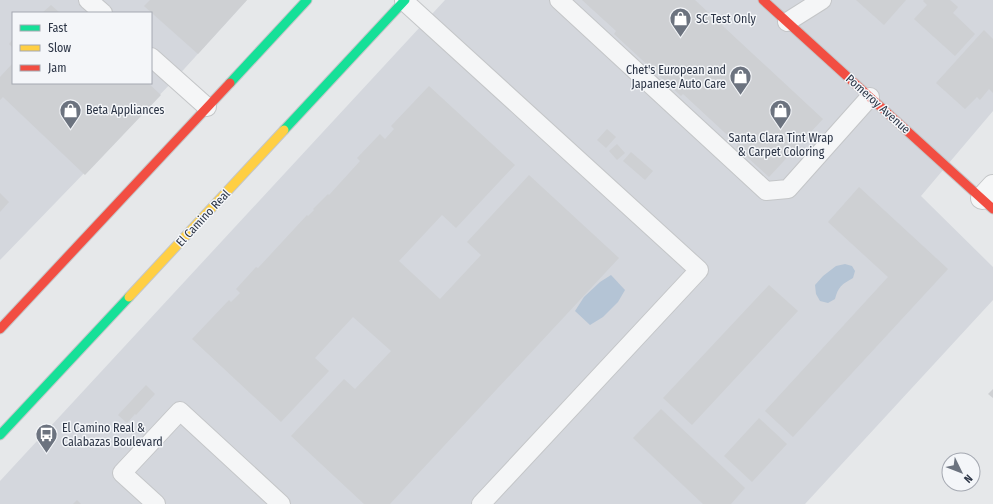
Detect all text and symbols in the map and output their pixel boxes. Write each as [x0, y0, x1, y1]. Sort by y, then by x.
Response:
shop icon: SC Test Only [667, 6, 693, 39]
legend [12, 12, 152, 84]
place label: SC Test Only [696, 12, 756, 26]
text: Fast [48, 21, 67, 35]
text: Slow [48, 41, 71, 55]
text: Jam [48, 61, 66, 75]
place label: Chet's European and Japanese Auto Care [626, 63, 726, 91]
shop icon: Chet's European and Japanese Auto Care [728, 64, 754, 97]
street label: Pomeroy Avenue [843, 71, 913, 137]
shop icon: Beta Appliances [58, 97, 84, 130]
shop icon: Santa Clara Tint Wrap & Carpet Coloring [768, 98, 794, 131]
place label: Beta Appliances [86, 103, 164, 117]
place label: Santa Clara Tint Wrap & Carpet Coloring [729, 131, 833, 159]
street label: El Camino Real [173, 187, 233, 249]
place label: El Camino Real & Calabazas Boulevard [62, 421, 163, 449]
bus stop icon: El Camino Real & Calabazas Boulevard [34, 422, 60, 455]
north arrow [941, 452, 981, 492]
text: N [961, 472, 975, 485]

